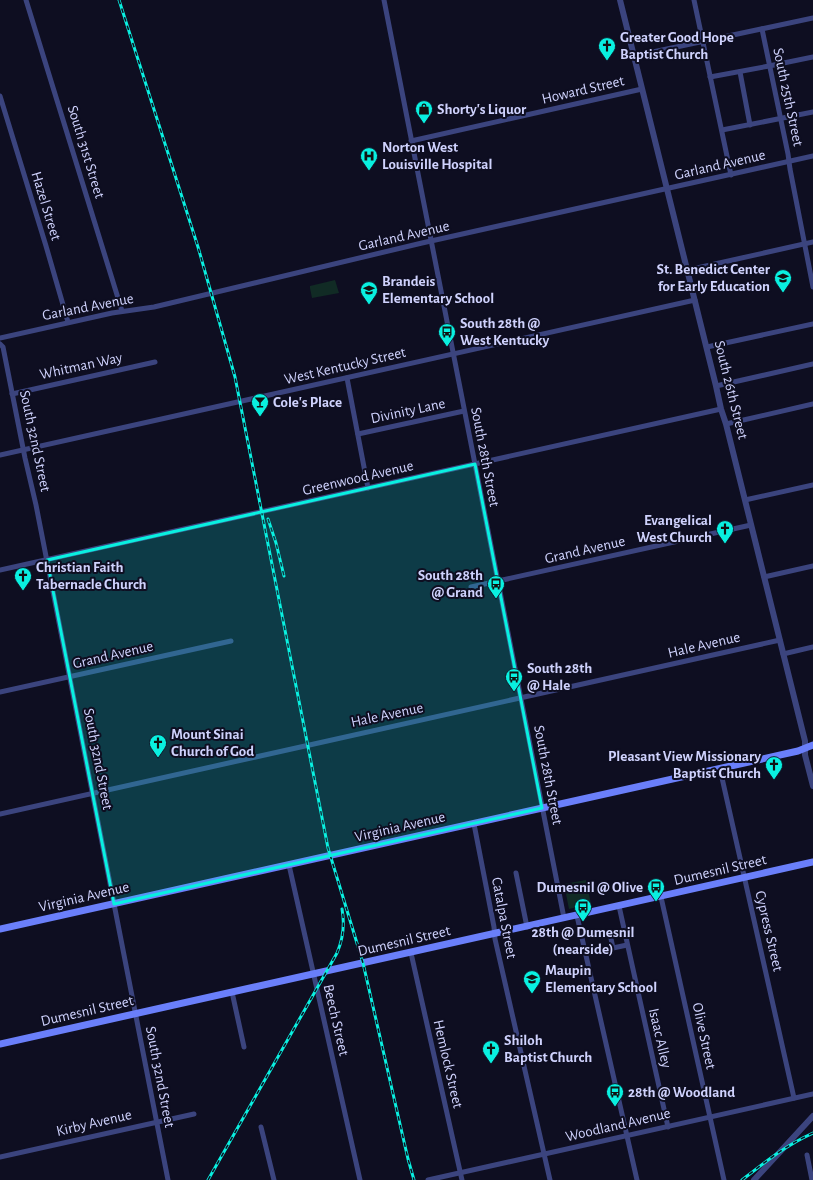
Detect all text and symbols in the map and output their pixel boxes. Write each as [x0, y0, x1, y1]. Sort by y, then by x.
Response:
place label: Greater Good Hope Baptist Church [620, 30, 734, 62]
church icon: Greater Good Hope Baptist Church [597, 36, 617, 61]
street label: South 25th Street [770, 46, 806, 148]
street label: Howard Street [540, 73, 626, 107]
shop icon: Shorty's Liquor [414, 99, 434, 124]
place label: Shorty's Liquor [437, 102, 527, 117]
street label: South 31st Street [65, 104, 107, 200]
place label: Norton West Louisville Hospital [382, 140, 492, 172]
hospital icon: Norton West Louisville Hospital [359, 146, 379, 171]
street label: Garland Avenue [673, 147, 767, 183]
street label: Hazel Street [28, 170, 64, 242]
street label: Garland Avenue [357, 218, 451, 254]
place label: St. Benedict Center for Early Education [657, 262, 771, 294]
school or university icon: St. Benedict Center for Early Education [773, 268, 793, 293]
place label: Brandeis Elementary School [382, 274, 494, 306]
school or university icon: Brandeis Elementary School [359, 280, 379, 305]
street label: Garland Avenue [41, 291, 135, 323]
place label: South 28th @ West Kentucky [460, 316, 550, 348]
bus stop icon: South 28th @ West Kentucky [437, 322, 457, 347]
street label: South 26th Street [711, 339, 751, 441]
street label: West Kentucky Street [283, 345, 407, 387]
street label: Whitman Way [38, 350, 124, 382]
street label: South 32nd Street [17, 389, 53, 493]
bar icon: Cole's Place [250, 392, 270, 417]
place label: Cole's Place [273, 395, 342, 410]
street label: Divinity Lane [369, 396, 447, 426]
street label: South 28th Street [468, 406, 502, 508]
street label: Greenwood Avenue [301, 458, 415, 498]
place label: Evangelical West Church [637, 513, 712, 545]
church icon: Evangelical West Church [715, 519, 735, 544]
street label: Grand Avenue [543, 533, 627, 567]
place label: Christian Faith Tabernacle Church [36, 560, 147, 592]
church icon: Christian Faith Tabernacle Church [13, 566, 33, 591]
place label: South 28th @ Grand [418, 568, 483, 600]
bus stop icon: South 28th @ Grand [486, 574, 506, 599]
street label: Hale Avenue [666, 629, 742, 661]
street label: Grand Avenue [71, 638, 155, 672]
place label: South 28th @ Hale [527, 661, 592, 693]
bus stop icon: South 28th @ Hale [504, 667, 524, 692]
street label: Hale Avenue [349, 700, 425, 730]
street label: South 32nd Street [81, 707, 115, 811]
street label: South 28th Street [531, 724, 565, 826]
place label: Mount Sinai Church of God [171, 727, 254, 759]
church icon: Mount Sinai Church of God [148, 733, 168, 758]
place label: Pleasant View Missionary Baptist Church [608, 749, 761, 781]
church icon: Pleasant View Missionary Baptist Church [764, 755, 784, 780]
street label: Virginia Avenue [353, 809, 447, 845]
street label: Dumesnil Street [672, 852, 768, 888]
street label: Catalpa Street [489, 876, 519, 960]
bus stop icon: Dumesnil @ Olive [646, 877, 666, 902]
street label: Virginia Avenue [37, 879, 131, 915]
place label: Dumesnil @ Olive [536, 880, 643, 895]
street label: Cypress Street [752, 889, 786, 973]
bus stop icon: 28th @ Dumesnil (nearside) [573, 897, 593, 922]
street label: Dumesnil Street [356, 923, 452, 959]
place label: 28th @ Dumesnil (nearside) [531, 925, 635, 957]
place label: Maupin Elementary School [545, 963, 657, 995]
school or university icon: Maupin Elementary School [522, 969, 542, 994]
street label: Beech Street [320, 983, 352, 1058]
street label: Dumesnil Street [39, 993, 135, 1029]
street label: Olive Street [690, 1001, 718, 1071]
street label: Isaac Alley [646, 1007, 674, 1070]
street label: Hemlock Street [431, 1018, 466, 1110]
street label: South 32nd Street [143, 1025, 177, 1129]
place label: Shiloh Baptist Church [504, 1033, 592, 1065]
church icon: Shiloh Baptist Church [481, 1039, 501, 1064]
bus stop icon: 28th @ Woodland [605, 1082, 625, 1107]
place label: 28th @ Woodland [628, 1085, 735, 1100]
street label: Woodland Avenue [564, 1106, 672, 1144]
street label: Kirby Avenue [55, 1107, 133, 1139]

